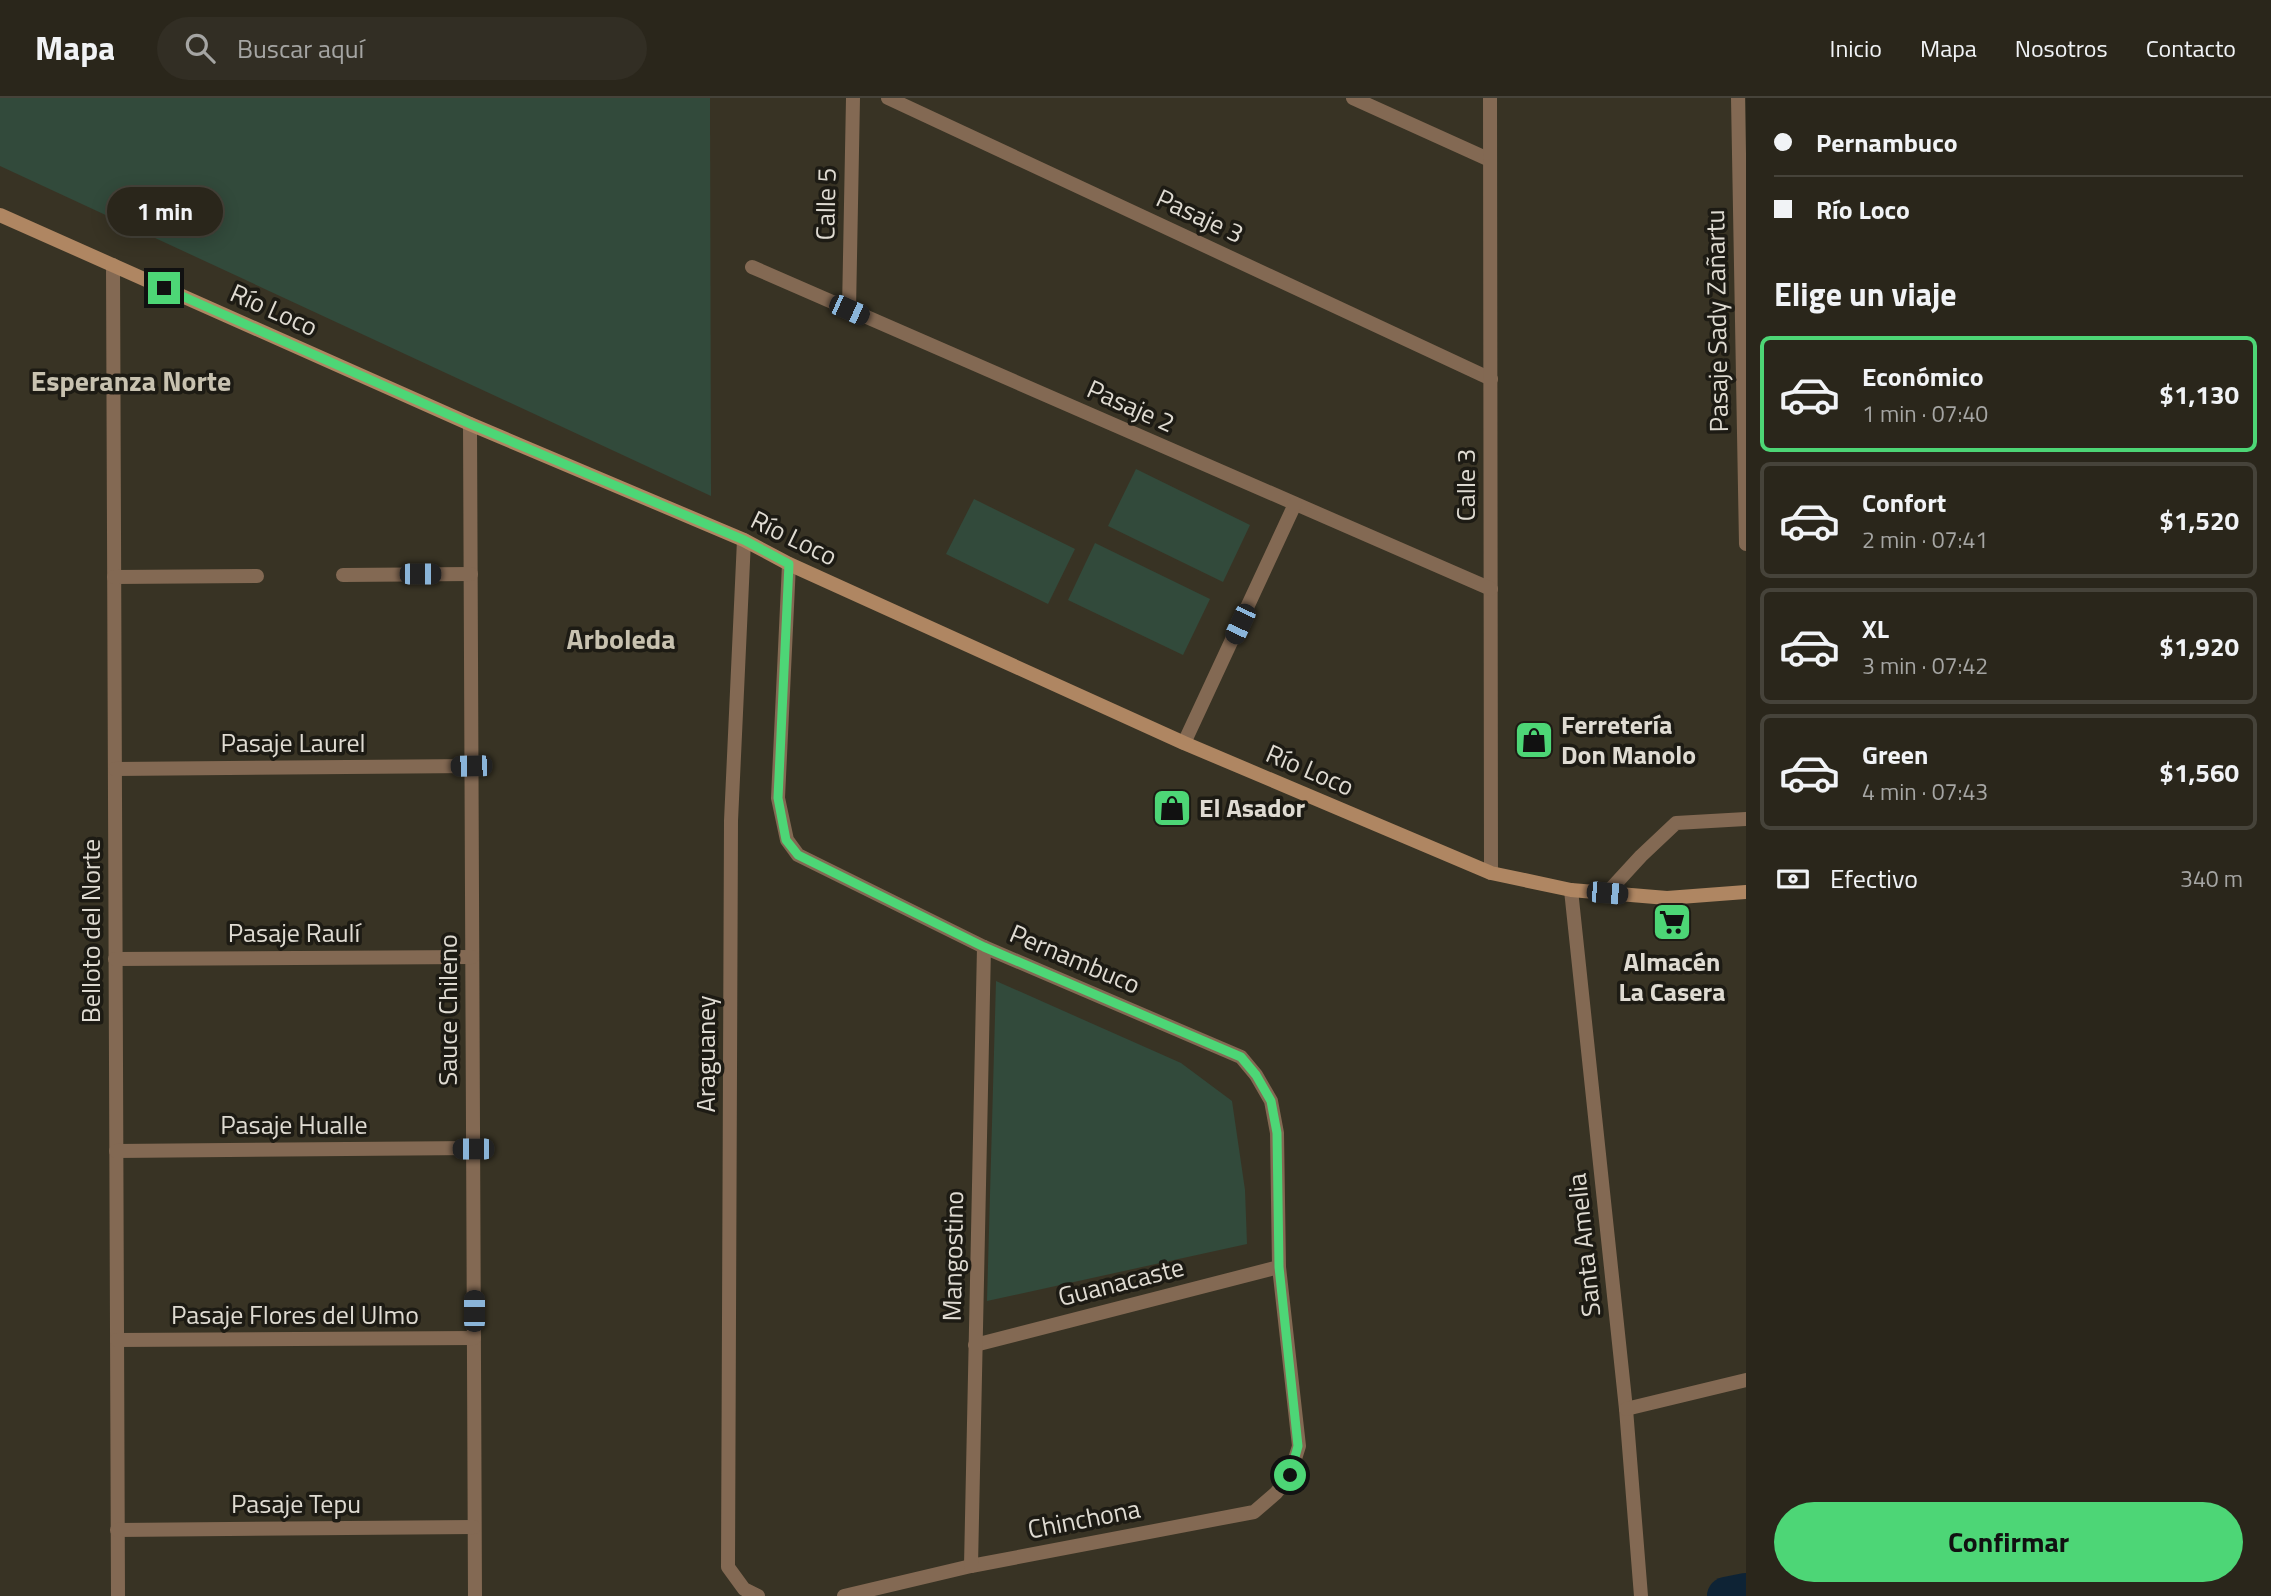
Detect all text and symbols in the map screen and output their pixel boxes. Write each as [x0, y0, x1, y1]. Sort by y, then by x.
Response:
search box [157, 17, 647, 80]
text: Mapa [35, 23, 115, 73]
icon: search [181, 29, 219, 67]
text: Buscar aquí [237, 29, 364, 68]
text: Inicio [1830, 30, 1882, 66]
text: Mapa [1920, 30, 1977, 66]
text: Nosotros [2015, 30, 2108, 66]
text: Contacto [2146, 30, 2236, 66]
text: Pernambuco [1816, 123, 1958, 162]
street label: Calle 5 [805, 167, 846, 241]
street label: Pasaje 3 [1150, 178, 1250, 253]
callout: 1 min [106, 186, 222, 236]
text: Río Loco [1816, 190, 1910, 229]
text: 1 min [137, 194, 193, 229]
street label: Pasaje Sady Zañartu [1695, 209, 1738, 433]
text: Elige un viaje [1774, 270, 1957, 318]
route end [148, 272, 180, 304]
street label: Río Loco [224, 273, 324, 346]
car [826, 292, 873, 328]
text: Económico [1862, 357, 1984, 396]
district label: Esperanza Norte [31, 359, 231, 402]
icon: car [1778, 363, 1841, 426]
street label: Pasaje 2 [1081, 369, 1181, 442]
text: $1,130 [2159, 375, 2239, 414]
text: 1 min · 07:40 [1862, 396, 1988, 431]
street label: Calle 3 [1446, 449, 1485, 521]
text: Confort [1862, 483, 1946, 522]
icon: car [1778, 489, 1841, 552]
street label: Río Loco [744, 500, 844, 575]
text: $1,520 [2159, 501, 2239, 540]
text: 2 min · 07:41 [1862, 522, 1988, 557]
car [400, 564, 442, 585]
car [1222, 601, 1259, 647]
text: XL [1862, 609, 1889, 648]
icon: car [1778, 615, 1841, 678]
district label: Arboleda [567, 617, 675, 660]
text: $1,920 [2159, 627, 2239, 666]
text: 3 min · 07:42 [1862, 648, 1988, 683]
place label: Ferretería Don Manolo [1561, 705, 1696, 774]
shop icon: Ferretería Don Manolo [1513, 719, 1555, 761]
street label: Pasaje Laurel [220, 723, 366, 762]
street label: Río Loco [1260, 734, 1360, 805]
text: Green [1862, 735, 1928, 774]
icon: car [1778, 741, 1841, 804]
text: $1,560 [2159, 753, 2239, 792]
car [450, 755, 493, 777]
text: 4 min · 07:43 [1862, 774, 1988, 809]
shop icon: El Asador [1151, 787, 1193, 829]
place label: El Asador [1199, 788, 1305, 827]
street label: Belloto del Norte [71, 839, 110, 1023]
text: Efectivo [1830, 859, 1918, 898]
icon: cash [1774, 860, 1812, 898]
text: 340 m [2180, 861, 2243, 896]
car [1586, 881, 1629, 905]
supermarket icon: Almacén La Casera [1651, 901, 1693, 943]
street label: Pasaje Raulí [228, 913, 363, 952]
street label: Pernambuco [1004, 914, 1147, 1004]
street label: Sauce Chileno [428, 934, 467, 1086]
place label: Almacén La Casera [1618, 942, 1726, 1011]
street label: Araguaney [686, 995, 725, 1113]
street label: Pasaje Hualle [220, 1105, 368, 1144]
car [453, 1139, 495, 1160]
street label: Santa Amelia [1557, 1171, 1610, 1319]
street label: Mangostino [932, 1190, 973, 1322]
street label: Guanacaste [1054, 1247, 1188, 1316]
car [464, 1290, 485, 1332]
street label: Pasaje Flores del Ulmo [171, 1295, 419, 1334]
route start [1274, 1459, 1306, 1491]
street label: Pasaje Tepu [231, 1484, 361, 1523]
street label: Chinchona [1024, 1489, 1143, 1549]
button: Confirmar [1774, 1502, 2243, 1582]

